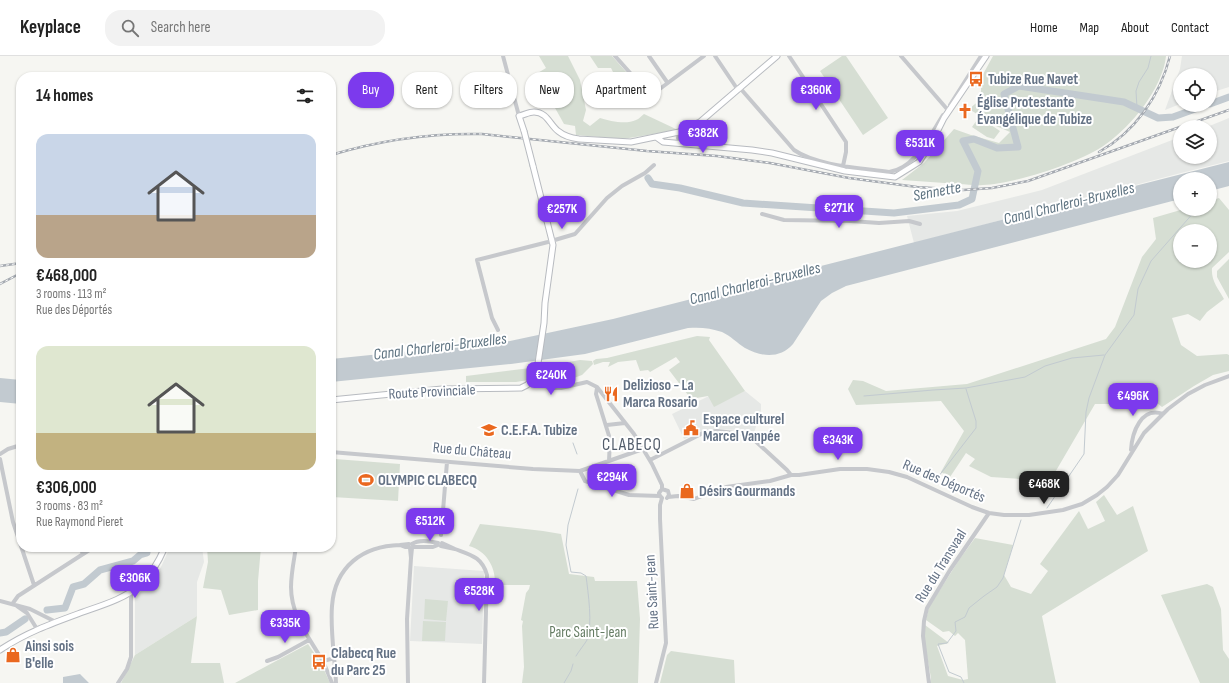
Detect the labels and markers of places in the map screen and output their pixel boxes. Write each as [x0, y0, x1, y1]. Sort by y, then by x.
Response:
bus stop icon: Tubize Rue Navet [967, 70, 985, 88]
place label: Tubize Rue Navet [988, 70, 1078, 89]
pin: €360K [788, 77, 844, 111]
place label: Église Protestante Évangélique de Tubize [977, 93, 1092, 129]
church icon: Église Protestante Évangélique de Tubize [956, 102, 974, 120]
pin: €382K [675, 120, 731, 154]
pin: €531K [892, 130, 948, 164]
pin: €271K [811, 195, 867, 229]
pin: €257K [534, 196, 590, 230]
pin: €240K [523, 362, 579, 396]
place label: Delizioso - La Marca Rosario [623, 376, 698, 412]
pin: €496K [1105, 383, 1161, 417]
restaurant icon: Delizioso - La Marca Rosario [602, 385, 620, 403]
place label: Espace culturel Marcel Vanpée [703, 410, 784, 446]
public building icon: Espace culturel Marcel Vanpée [682, 419, 700, 437]
school or university icon: C.E.F.A. Tubize [480, 421, 498, 439]
place label: C.E.F.A. Tubize [501, 421, 577, 440]
pin: €343K [810, 427, 866, 461]
pin: €294K [584, 464, 640, 498]
sports icon: OLYMPIC CLABECQ [357, 471, 375, 489]
place label: OLYMPIC CLABECQ [378, 471, 477, 490]
pin: €468K [1016, 471, 1072, 505]
shop icon: Désirs Gourmands [678, 482, 696, 500]
place label: Désirs Gourmands [699, 482, 795, 501]
pin: €512K [402, 508, 458, 542]
pin: €306K [107, 565, 163, 599]
pin: €528K [451, 578, 507, 612]
pin: €335K [257, 610, 313, 644]
place label: Ainsi sois B'elle [24, 637, 74, 673]
place label: Clabecq Rue du Parc 25 [331, 644, 396, 680]
shop icon: Ainsi sois B'elle [4, 646, 22, 664]
bus stop icon: Clabecq Rue du Parc 25 [310, 653, 328, 671]

